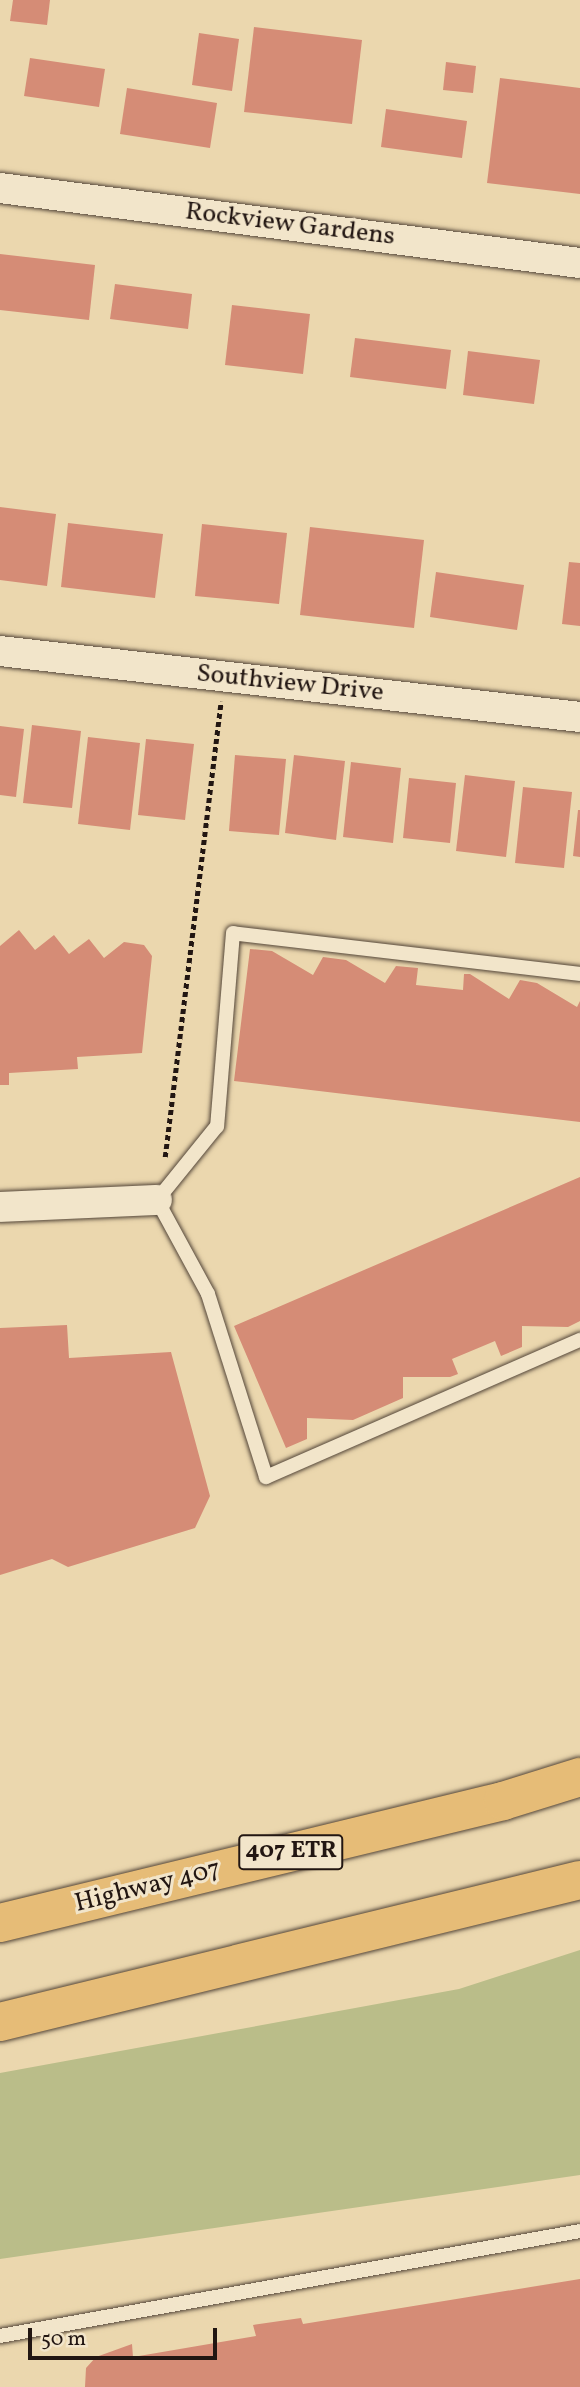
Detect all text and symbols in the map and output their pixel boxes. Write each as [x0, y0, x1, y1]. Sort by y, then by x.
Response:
street label: Rockview Gardens [183, 197, 397, 253]
street label: Southview Drive [194, 659, 386, 709]
road number: 407 ETR [237, 1831, 345, 1872]
street label: Highway 407 [71, 1854, 225, 1920]
scale bar [32, 2314, 220, 2358]
text: 50 m [41, 2325, 86, 2354]

